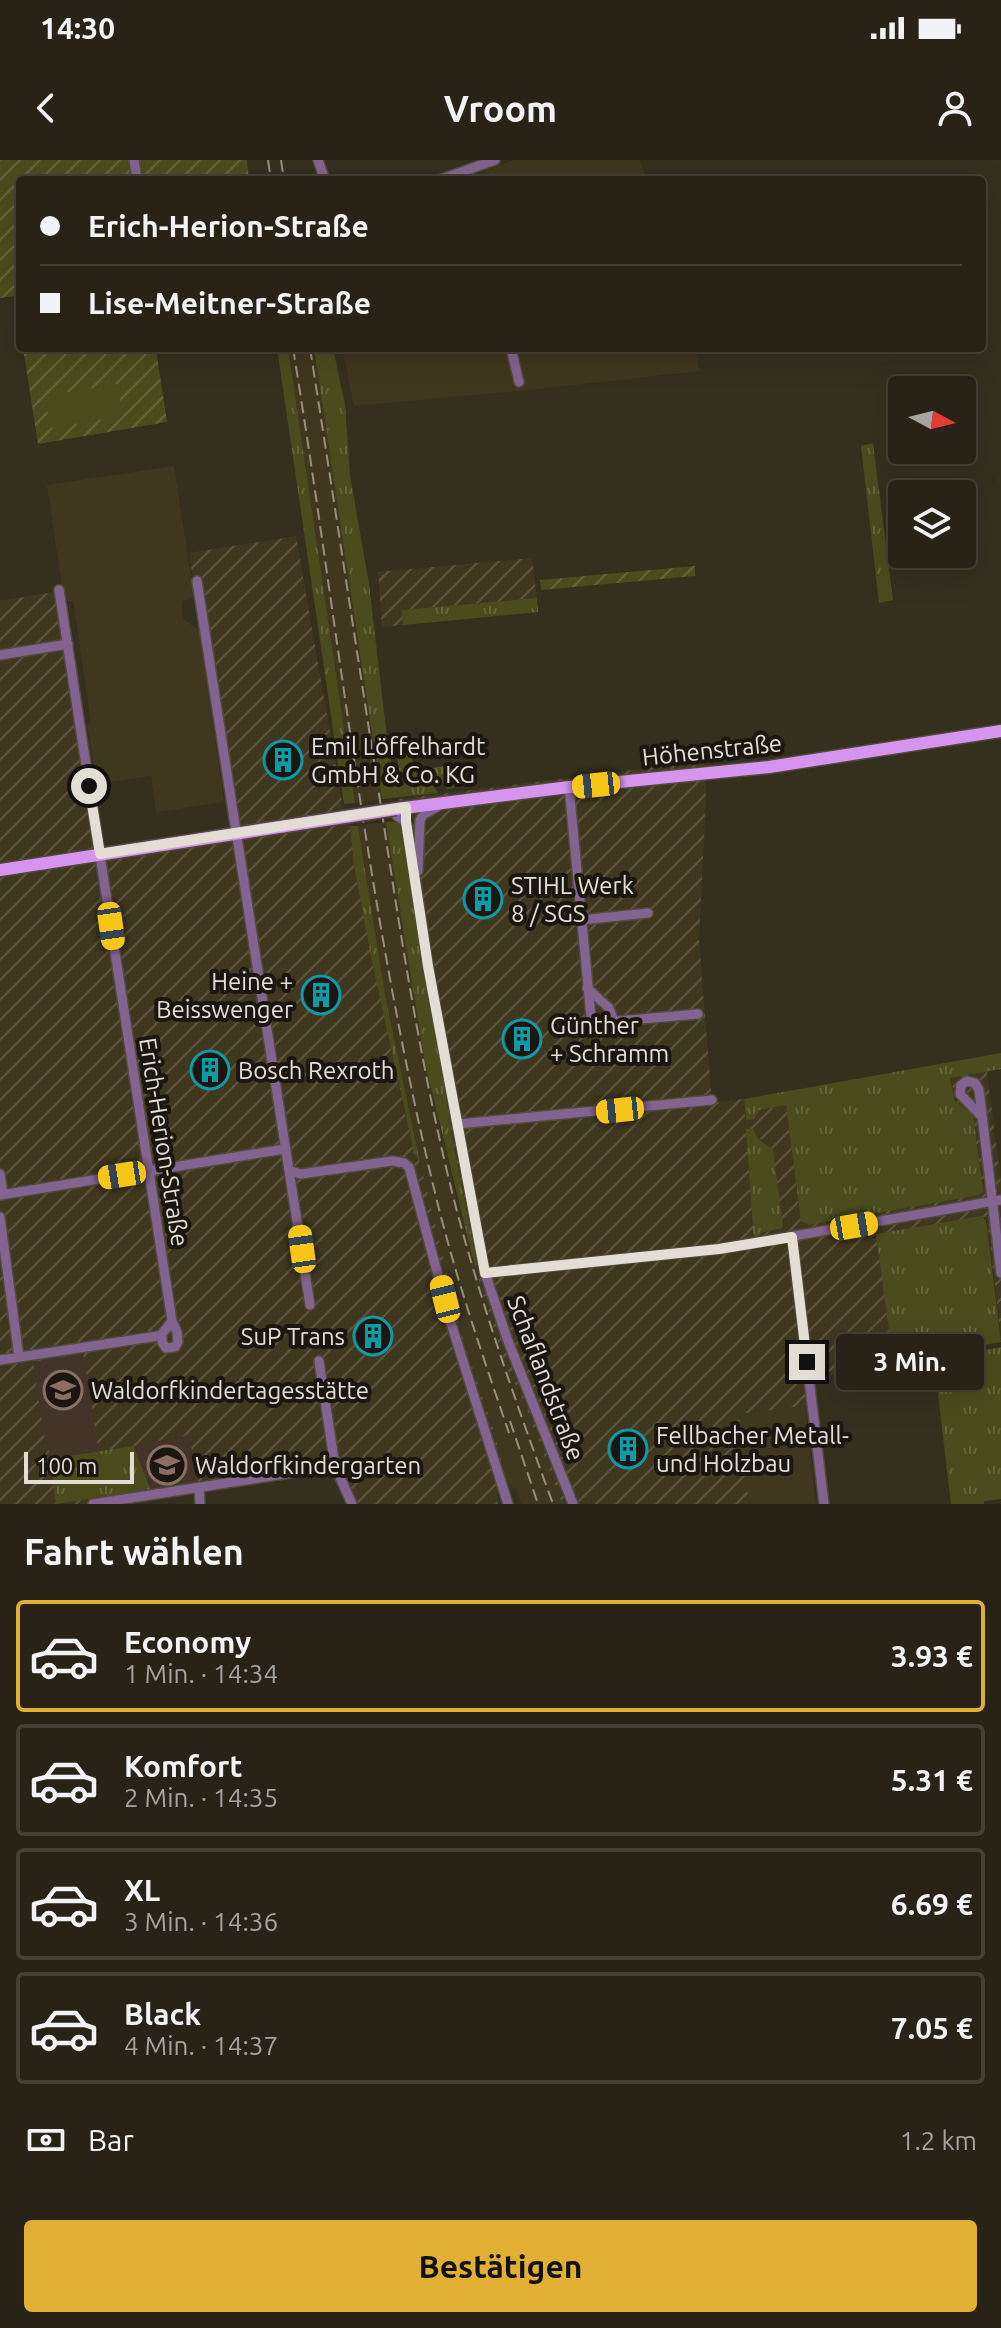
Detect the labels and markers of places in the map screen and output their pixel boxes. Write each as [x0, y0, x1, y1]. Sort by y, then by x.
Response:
place label: Emil Löffelhardt GmbH & Co. KG [311, 733, 486, 788]
building icon: Emil Löffelhardt GmbH & Co. KG [262, 739, 304, 781]
place label: STIHL Werk 8 / SGS [511, 872, 634, 927]
building icon: STIHL Werk 8 / SGS [462, 878, 504, 920]
place label: Heine + Beisswenger [156, 968, 293, 1023]
building icon: Heine + Beisswenger [300, 974, 342, 1016]
place label: Günther + Schramm [550, 1012, 669, 1067]
building icon: Günther + Schramm [501, 1018, 543, 1060]
building icon: Bosch Rexroth [189, 1049, 231, 1091]
place label: Bosch Rexroth [238, 1057, 395, 1084]
building icon: SuP Trans [352, 1315, 394, 1357]
place label: SuP Trans [241, 1323, 345, 1350]
school or university icon: Waldorfkindertagesstätte [42, 1369, 84, 1411]
place label: Waldorfkindertagesstätte [91, 1377, 369, 1404]
place label: Fellbacher Metall- und Holzbau [656, 1422, 849, 1477]
building icon: Fellbacher Metall- und Holzbau [607, 1428, 649, 1470]
school or university icon: Waldorfkindergarten [146, 1444, 188, 1486]
place label: Waldorfkindergarten [195, 1452, 421, 1479]

